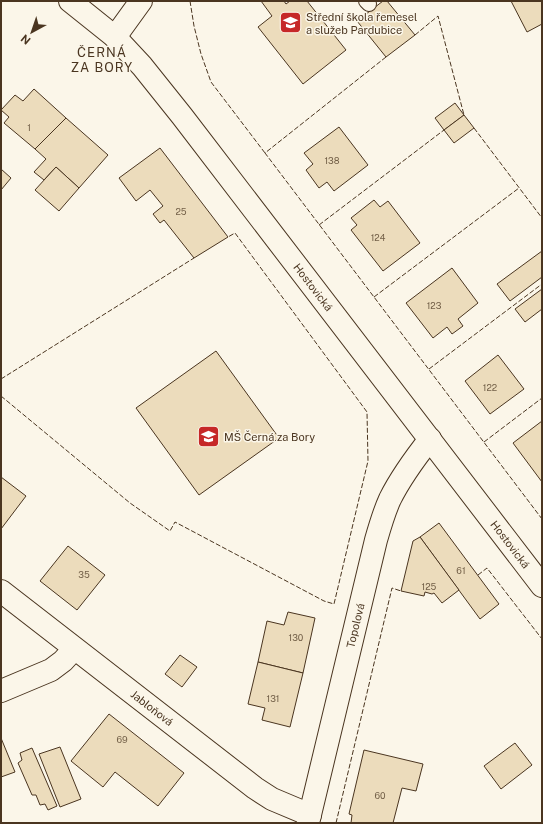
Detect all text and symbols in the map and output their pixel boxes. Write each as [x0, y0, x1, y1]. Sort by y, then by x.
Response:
school or university icon: Střední škola řemesel a služeb Pardubice [278, 10, 304, 36]
place label: Střední škola řemesel a služeb Pardubice [306, 11, 417, 36]
north arrow [12, 12, 52, 52]
text: N [18, 32, 33, 47]
district label: ČERNÁ ZA BORY [71, 44, 133, 75]
house number: 1 [27, 122, 31, 133]
house number: 138 [324, 155, 340, 166]
house number: 25 [175, 206, 187, 217]
house number: 124 [371, 232, 386, 243]
street label: Hostovická [291, 261, 335, 313]
house number: 123 [427, 300, 442, 311]
house number: 122 [483, 382, 497, 393]
school or university icon: MŠ Černá za Bory [196, 424, 222, 450]
place label: MŠ Černá za Bory [224, 430, 315, 443]
street label: Hostovická [488, 518, 532, 571]
house number: 61 [456, 565, 466, 576]
house number: 35 [78, 569, 90, 580]
house number: 125 [422, 581, 437, 592]
street label: Topolová [344, 602, 367, 649]
house number: 130 [289, 632, 304, 643]
street label: Jabloňová [128, 688, 175, 728]
house number: 131 [267, 693, 280, 704]
house number: 69 [116, 734, 128, 745]
house number: 60 [374, 790, 386, 801]

